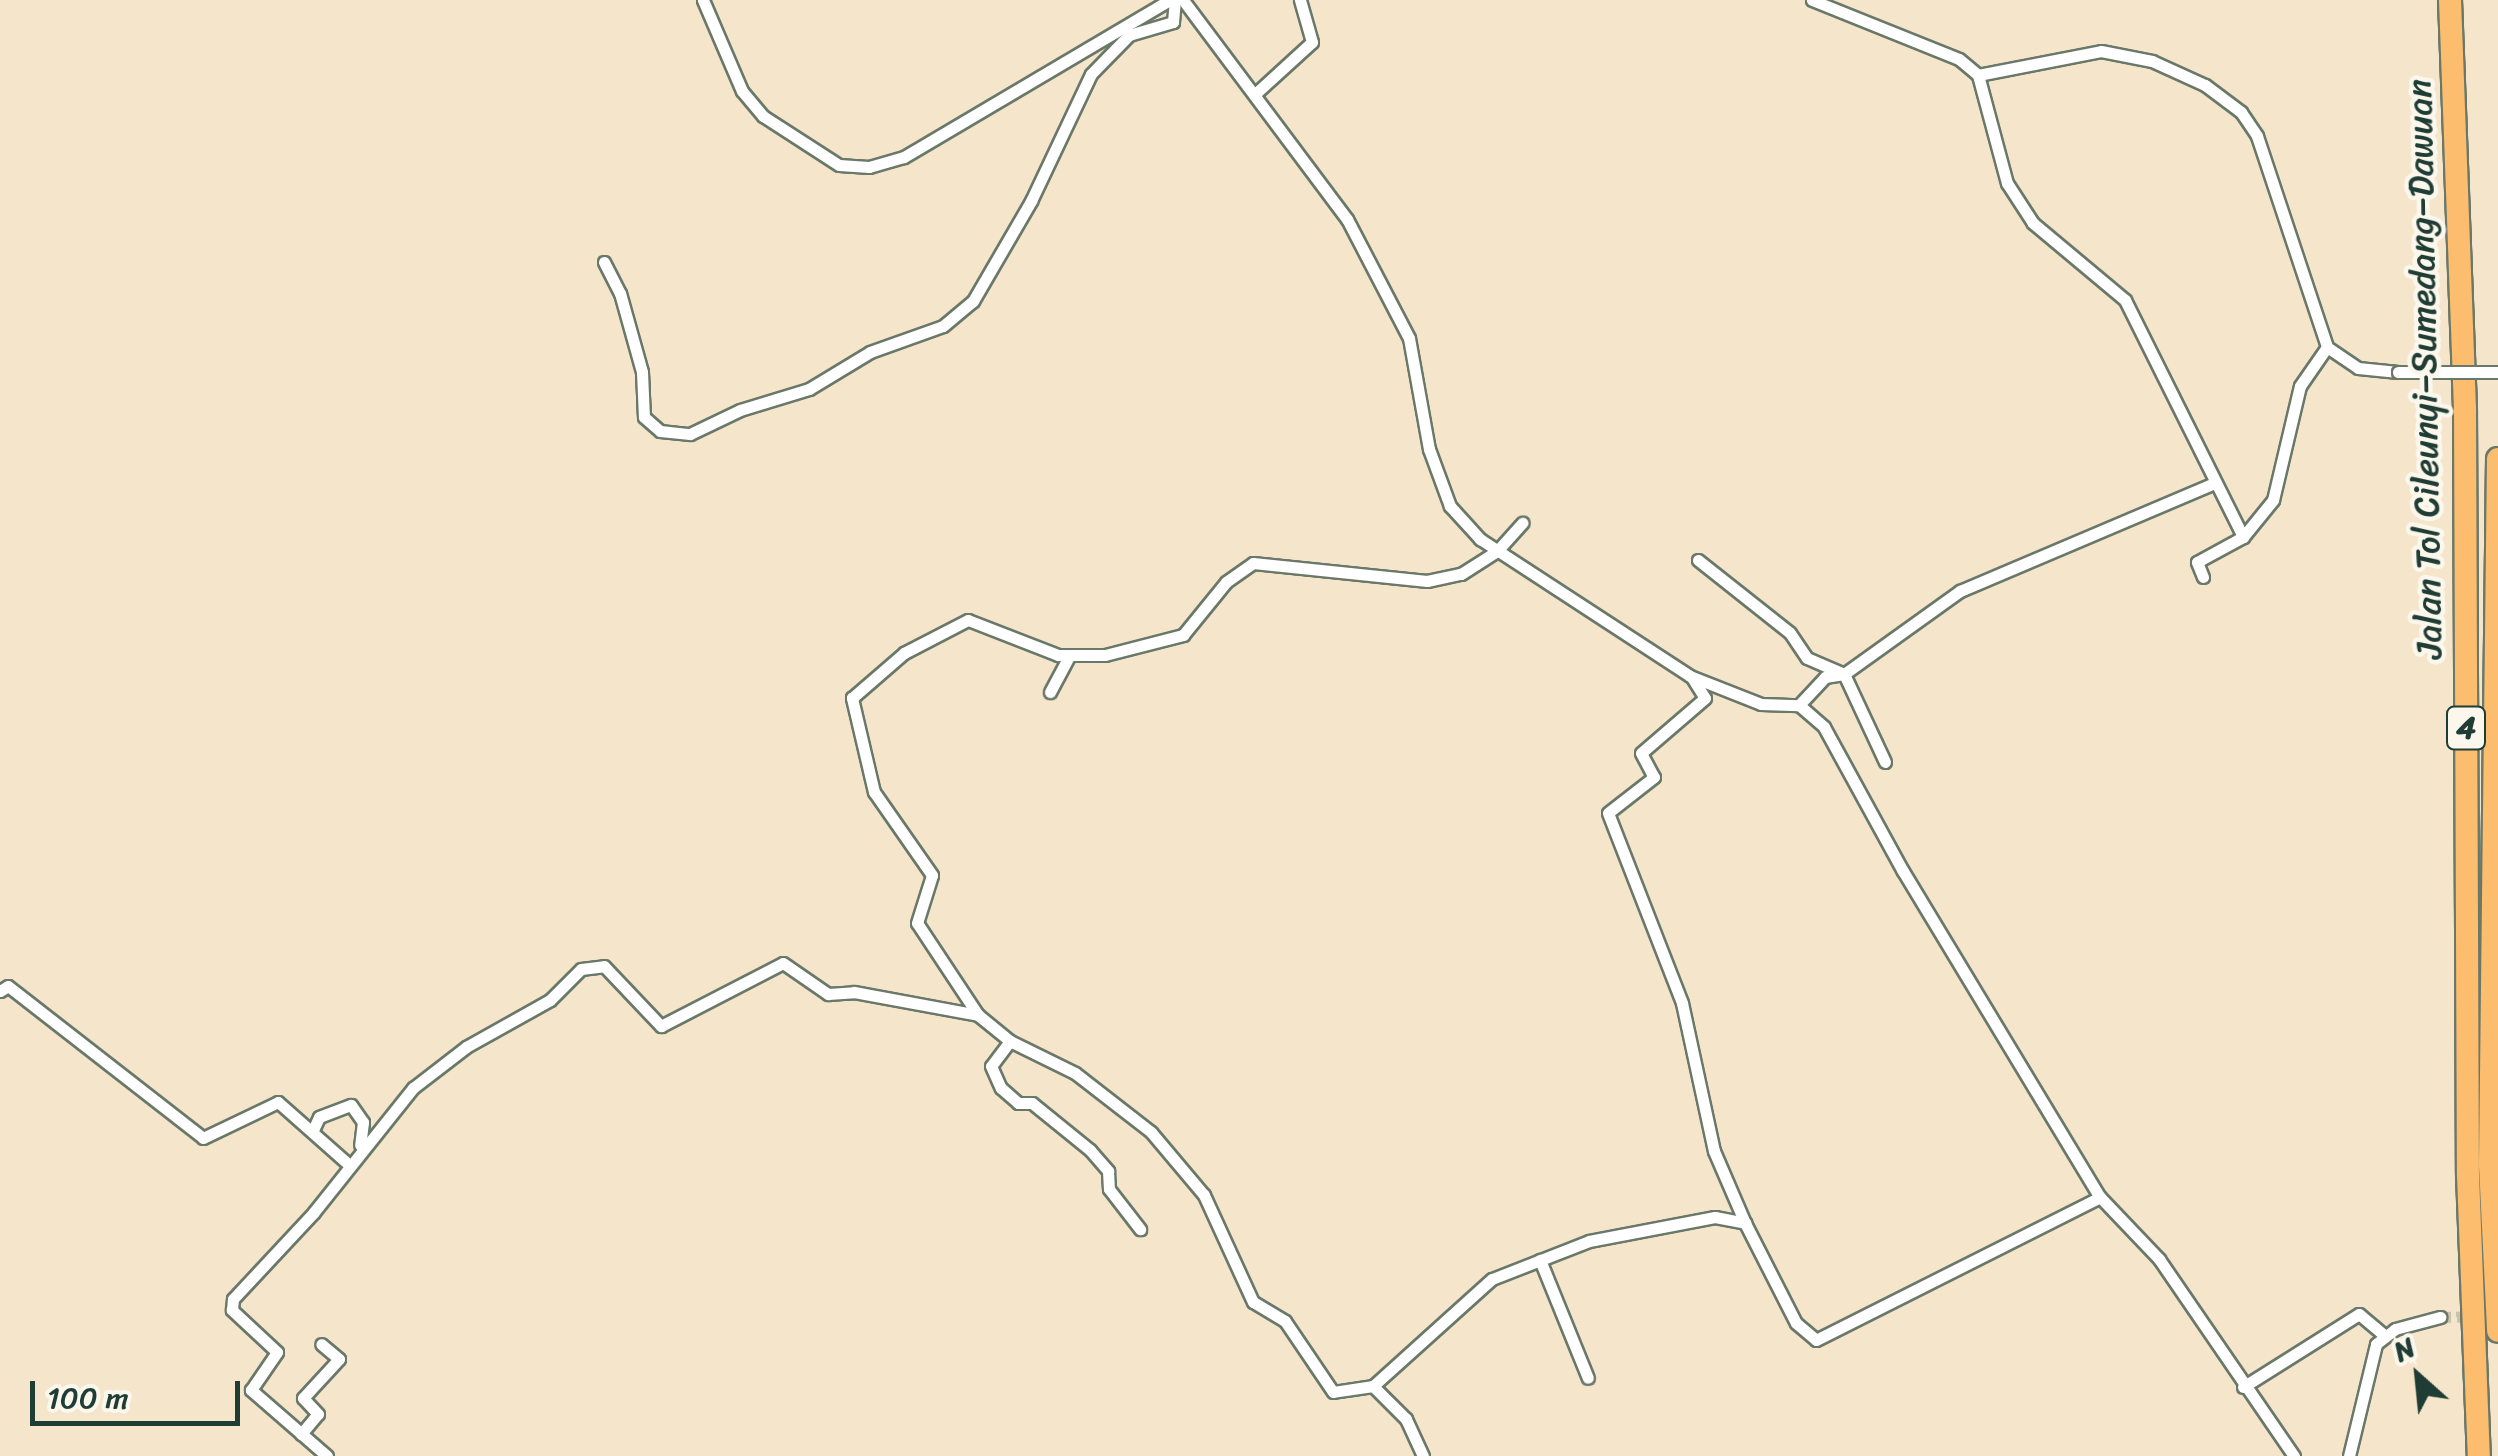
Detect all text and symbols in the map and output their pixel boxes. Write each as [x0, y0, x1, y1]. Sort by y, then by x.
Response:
street label: Jalan Tol Cileunyi–Sumedang–Dawuan [2398, 78, 2450, 660]
road number: 4 [2446, 701, 2486, 755]
text: N [2384, 1323, 2424, 1375]
north arrow [2368, 1326, 2468, 1426]
scale bar [35, 1361, 245, 1423]
text: 100 m [47, 1371, 129, 1425]

